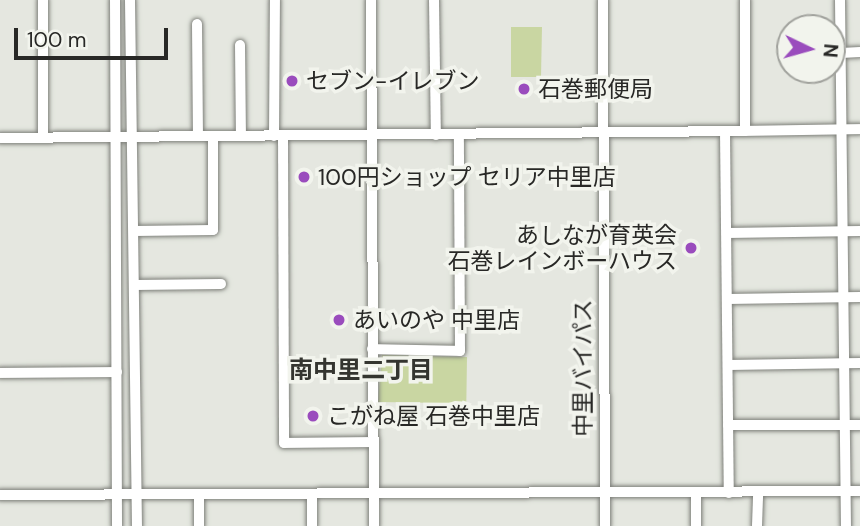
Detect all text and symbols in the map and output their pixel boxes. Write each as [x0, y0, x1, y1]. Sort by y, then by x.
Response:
scale bar [18, 14, 172, 58]
north arrow [776, 14, 846, 84]
text: 100 m [27, 26, 87, 54]
text: N [817, 43, 843, 59]
place label: セブン-イレブン [306, 67, 479, 95]
marker: セブン-イレブン [284, 73, 300, 89]
place label: 石巻郵便局 [538, 75, 653, 103]
marker: 石巻郵便局 [516, 81, 532, 97]
place label: 100円ショップ セリア中里店 [318, 163, 616, 191]
marker: 100円ショップ セリア中里店 [296, 169, 312, 185]
place label: あしなが育英会 石巻レインボーハウス [447, 221, 677, 275]
marker: あしなが育英会 石巻レインボーハウス [683, 240, 699, 256]
street label: 中里バイパス [569, 299, 597, 437]
place label: あいのや 中里店 [353, 306, 520, 334]
marker: あいのや 中里店 [331, 312, 347, 328]
district label: 南中里二丁目 [289, 356, 433, 384]
place label: こがね屋 石巻中里店 [327, 402, 540, 430]
marker: こがね屋 石巻中里店 [305, 408, 321, 424]

